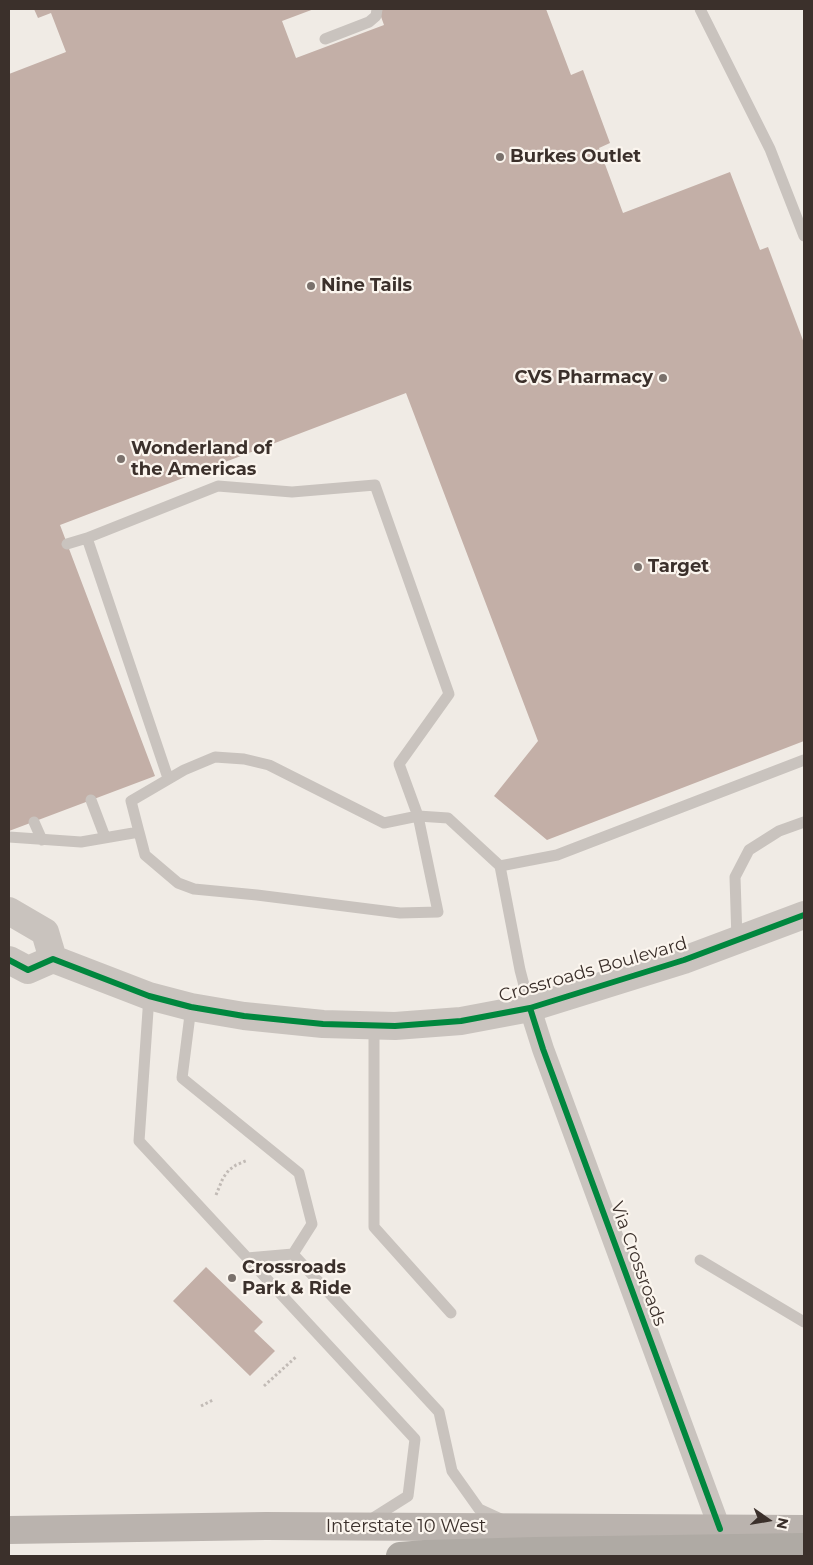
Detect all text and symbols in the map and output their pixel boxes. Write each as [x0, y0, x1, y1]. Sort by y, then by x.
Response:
place label: Burkes Outlet [510, 146, 641, 168]
marker: Burkes Outlet [494, 151, 506, 163]
place label: Nine Tails [321, 275, 412, 297]
marker: Nine Tails [305, 280, 317, 292]
place label: CVS Pharmacy [514, 367, 653, 389]
marker: CVS Pharmacy [657, 372, 669, 384]
place label: Wonderland of the Americas [131, 438, 272, 480]
marker: Wonderland of the Americas [115, 453, 127, 465]
place label: Target [648, 556, 709, 578]
marker: Target [632, 561, 644, 573]
street label: Crossroads Boulevard [496, 933, 690, 1007]
street label: Via Crossroads [605, 1199, 671, 1329]
place label: Crossroads Park & Ride [242, 1257, 351, 1300]
marker: Crossroads Park & Ride [226, 1272, 238, 1284]
north arrow [743, 1495, 793, 1545]
street label: Interstate 10 West [326, 1516, 486, 1538]
text: N [773, 1516, 793, 1531]

